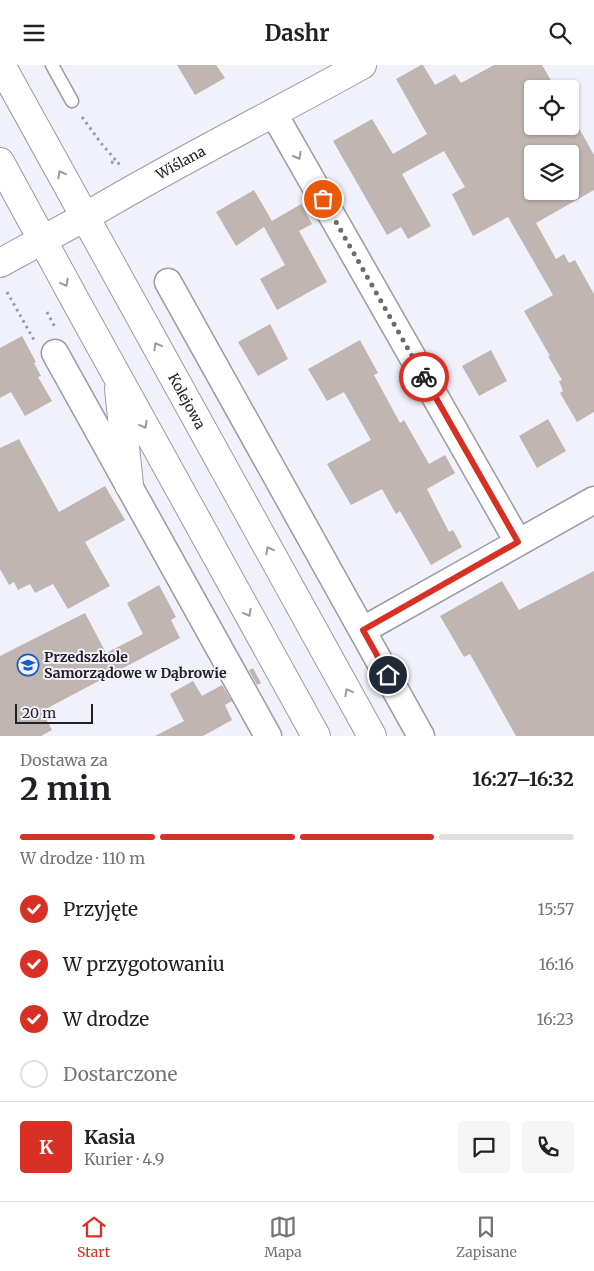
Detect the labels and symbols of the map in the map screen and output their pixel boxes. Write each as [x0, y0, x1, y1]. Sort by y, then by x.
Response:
street label: Wiślana [152, 142, 209, 184]
one-way arrow [292, 151, 302, 160]
one-way arrow [58, 171, 68, 180]
pin [302, 178, 344, 220]
one-way arrow [59, 278, 69, 287]
one-way arrow [153, 342, 163, 351]
courier [399, 352, 449, 402]
street label: Kolejowa [164, 370, 210, 433]
one-way arrow [138, 420, 148, 429]
one-way arrow [266, 546, 276, 555]
one-way arrow [242, 608, 252, 617]
place label: Przedszkole Samorządowe w Dąbrowie [44, 648, 227, 682]
school or university icon: Przedszkole Samorządowe w Dąbrowie [16, 653, 40, 677]
pin [367, 654, 409, 696]
one-way arrow [344, 688, 354, 697]
scale bar [15, 701, 92, 724]

